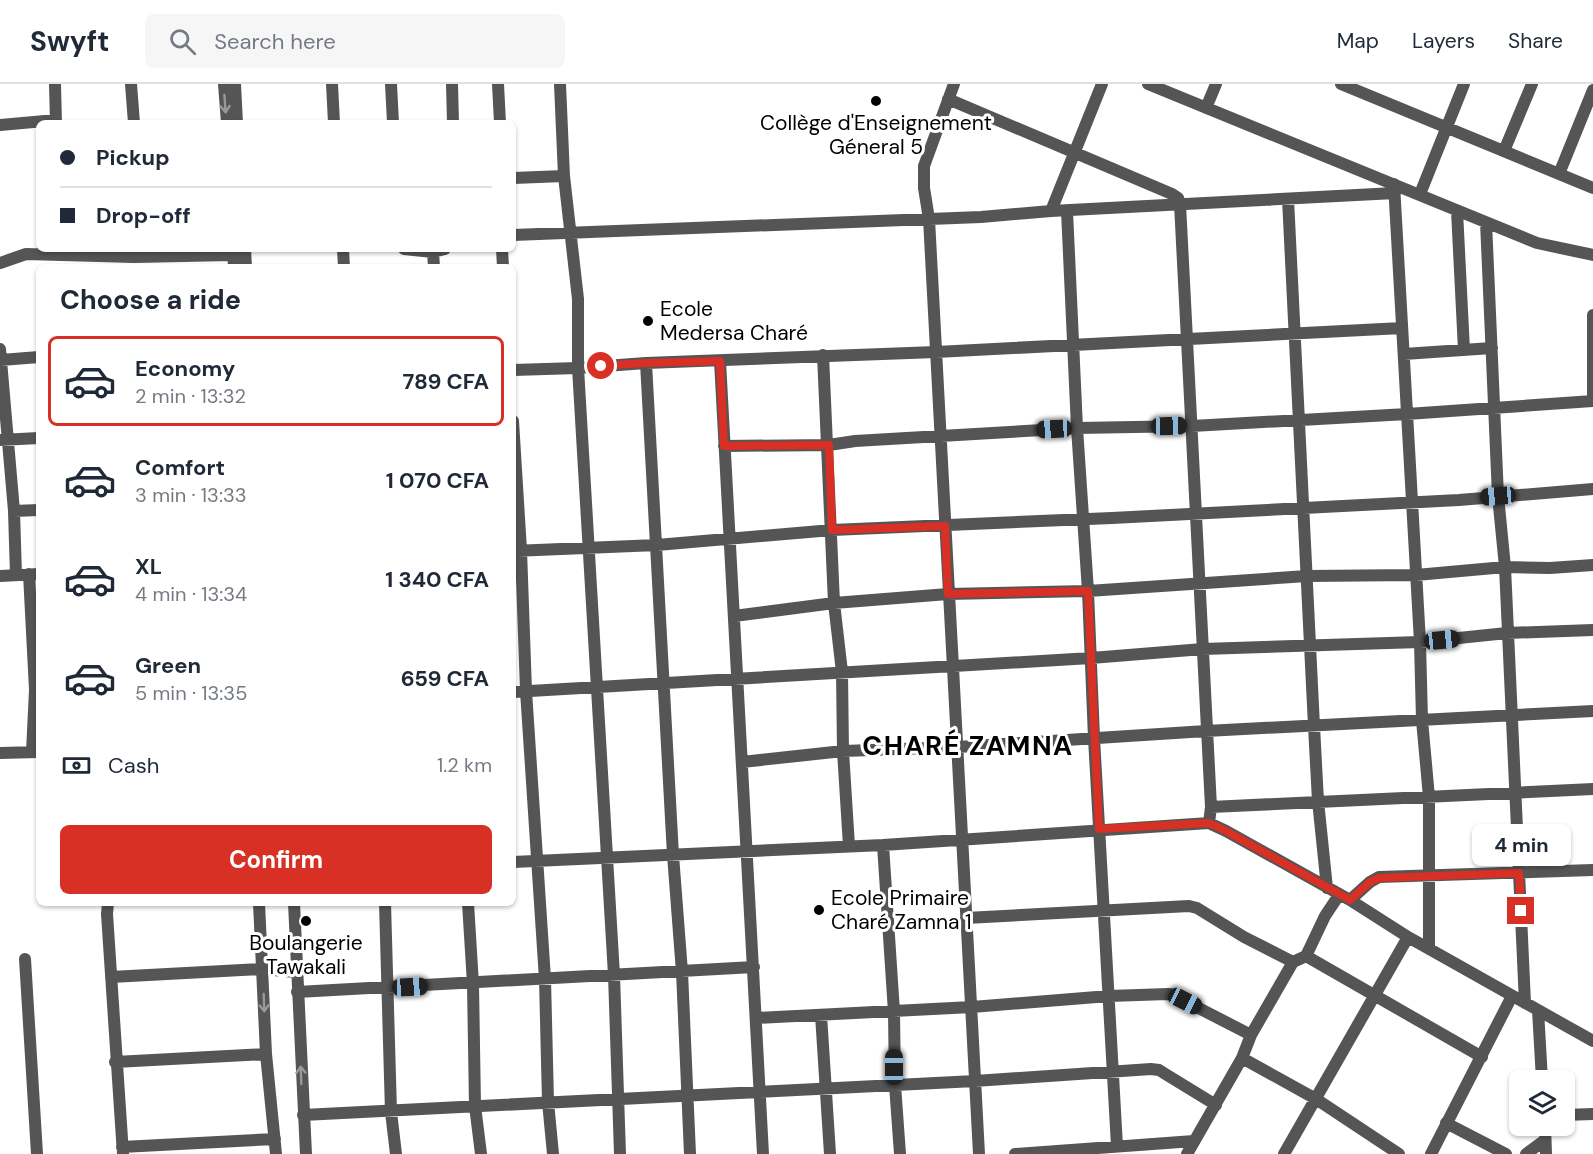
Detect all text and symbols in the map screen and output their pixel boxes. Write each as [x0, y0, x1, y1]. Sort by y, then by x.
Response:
search box [145, 14, 565, 68]
text: Swyft [30, 23, 109, 60]
icon: search [166, 25, 199, 58]
text: Search here [214, 27, 336, 56]
text: Map [1337, 27, 1379, 55]
text: Layers [1412, 27, 1475, 55]
text: Share [1508, 27, 1563, 55]
one-way arrow [220, 93, 231, 113]
marker: Collège d'Enseignement Géneral 5 [869, 94, 883, 108]
place label: Collège d'Enseignement Géneral 5 [760, 109, 992, 161]
text: Pickup [96, 143, 170, 172]
text: Drop-off [96, 201, 191, 230]
text: Choose a ride [60, 282, 241, 317]
place label: Ecole Medersa Charé [660, 295, 808, 347]
marker: Ecole Medersa Charé [641, 314, 655, 328]
route start [587, 352, 614, 379]
icon: car [63, 354, 117, 408]
text: Economy [135, 354, 235, 383]
text: 789 CFA [402, 367, 489, 396]
text: 2 min · 13:32 [135, 383, 246, 409]
car [1151, 417, 1187, 435]
car [1036, 419, 1072, 439]
icon: car [63, 453, 117, 507]
text: Comfort [135, 453, 225, 482]
text: 1 070 CFA [386, 466, 489, 495]
text: 3 min · 13:33 [135, 482, 247, 508]
car [1479, 485, 1517, 507]
icon: car [63, 552, 117, 606]
text: XL [135, 552, 162, 581]
text: 1 340 CFA [385, 565, 489, 594]
text: 4 min · 13:34 [135, 581, 247, 607]
car [1423, 629, 1461, 651]
icon: car [63, 651, 117, 705]
text: Green [135, 651, 201, 680]
text: 659 CFA [401, 664, 489, 693]
text: 5 min · 13:35 [135, 680, 247, 706]
district label: CHARÉ ZAMNA [862, 728, 1074, 763]
icon: cash [60, 749, 93, 782]
text: Cash [108, 751, 159, 780]
text: 1.2 km [437, 752, 492, 778]
callout: 4 min [1472, 824, 1570, 866]
button: Confirm [60, 825, 492, 894]
text: 4 min [1494, 832, 1549, 858]
place label: Ecole Primaire Charé Zamna 1 [831, 884, 972, 936]
route end [1507, 897, 1534, 924]
marker: Ecole Primaire Charé Zamna 1 [812, 903, 826, 917]
marker: Boulangerie Tawakali [299, 914, 313, 928]
place label: Boulangerie Tawakali [249, 929, 363, 981]
car [392, 977, 428, 997]
car [1165, 985, 1205, 1017]
one-way arrow [258, 993, 269, 1013]
car [885, 1049, 903, 1085]
one-way arrow [296, 1065, 307, 1085]
map controls [1509, 1070, 1575, 1136]
button: layers [1509, 1070, 1575, 1136]

